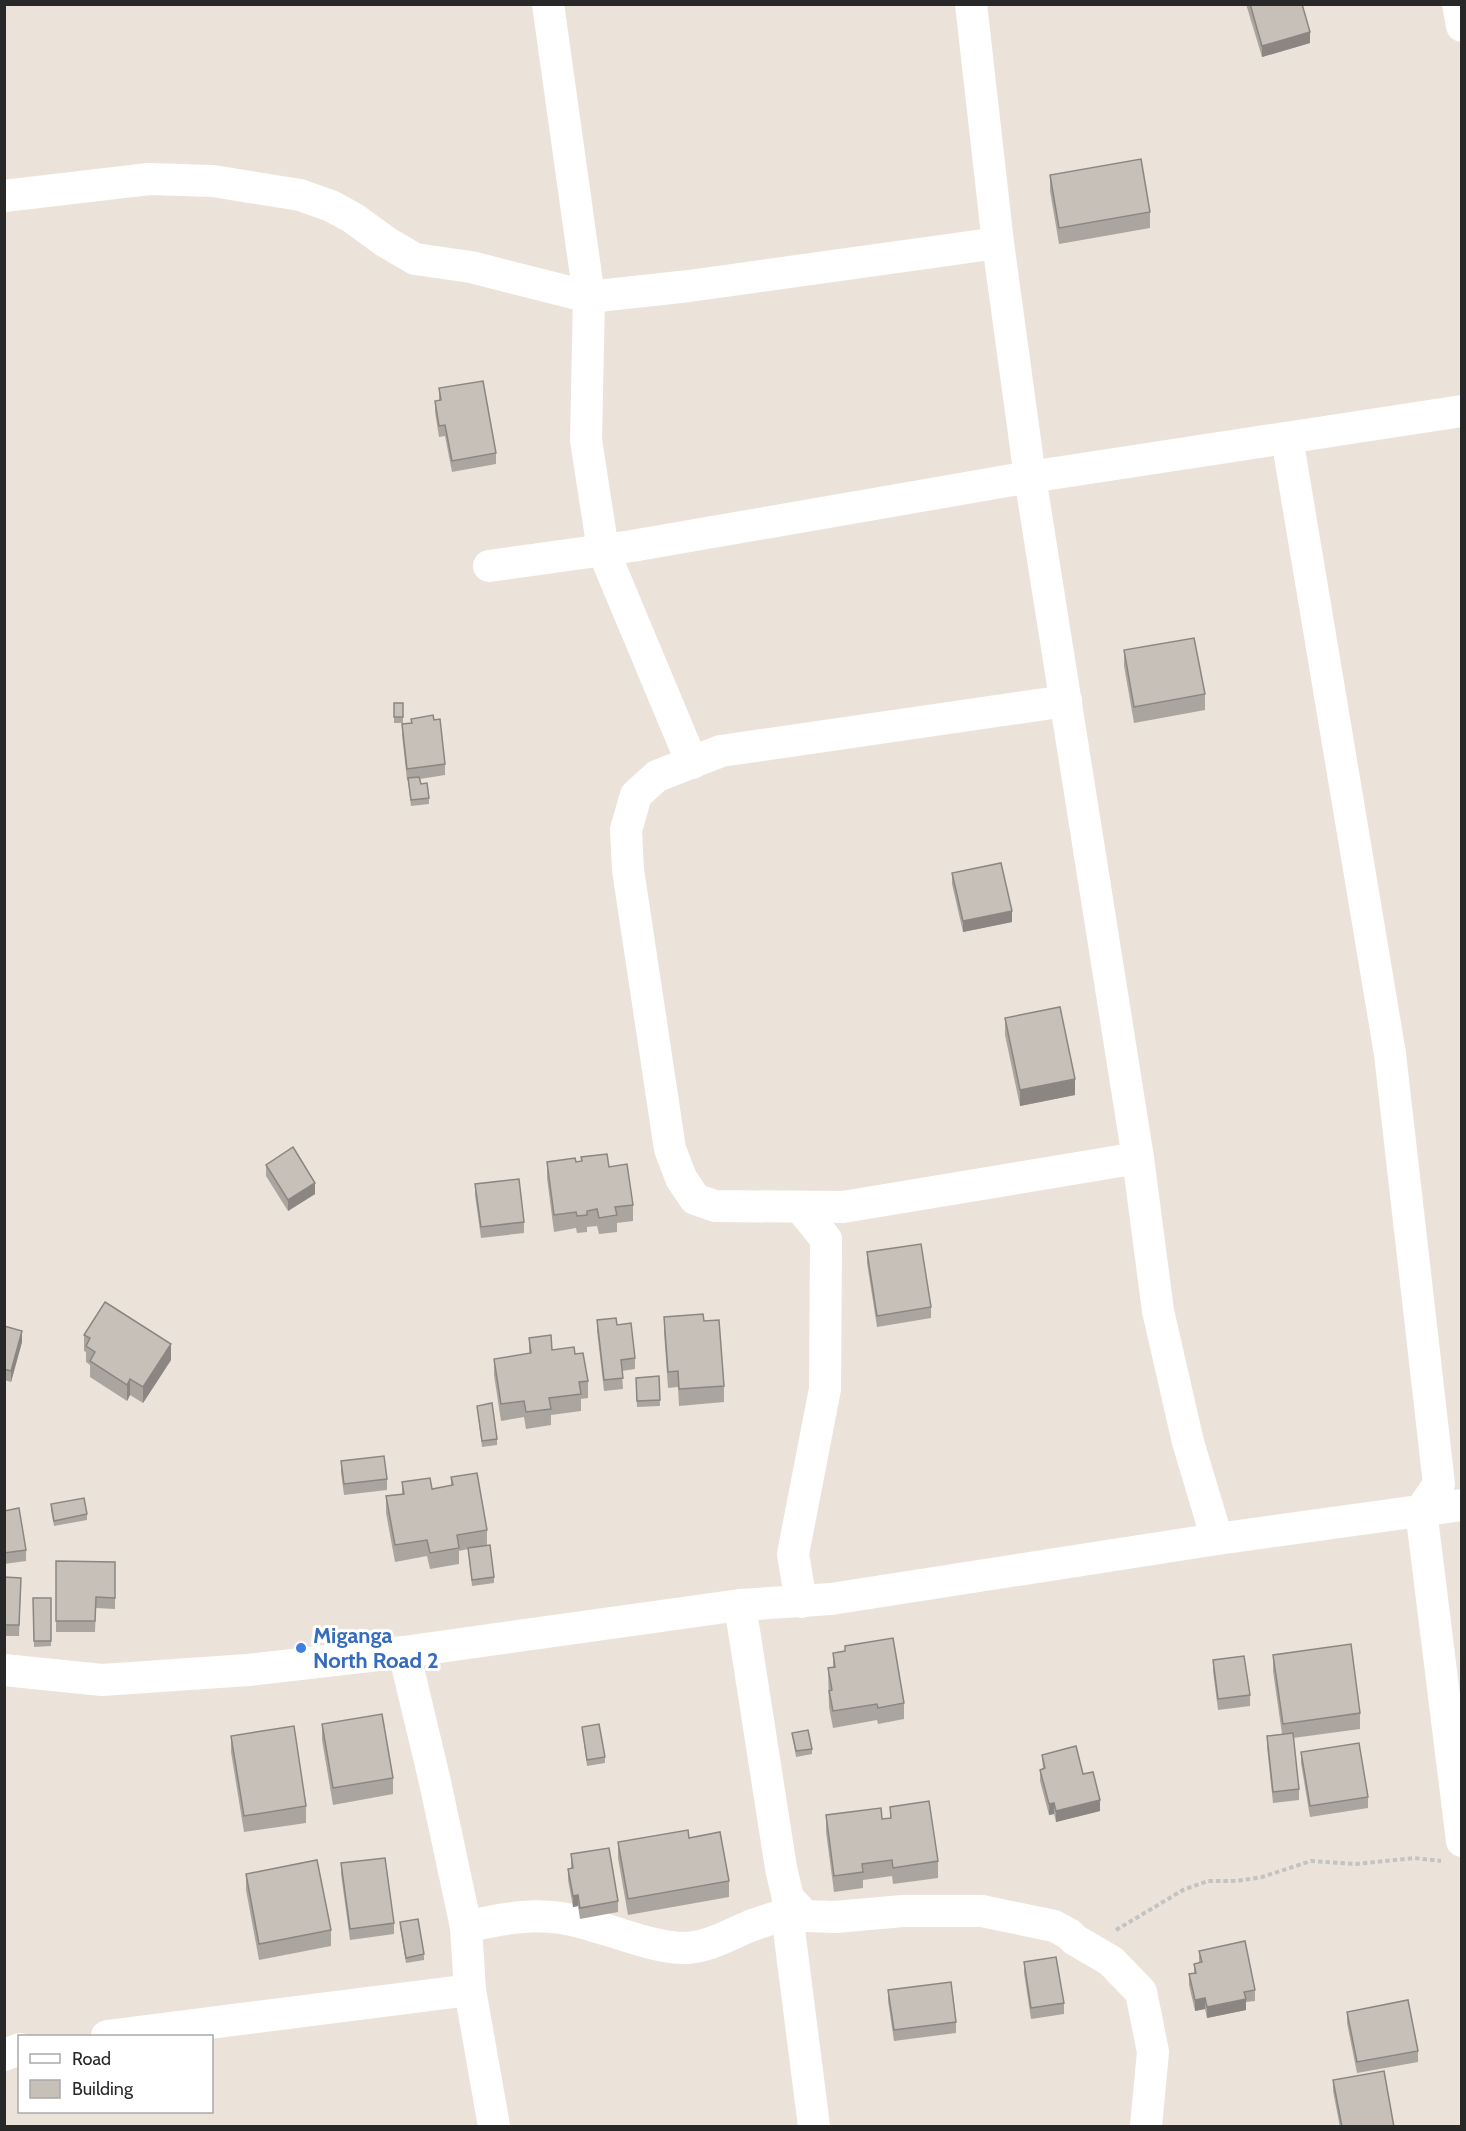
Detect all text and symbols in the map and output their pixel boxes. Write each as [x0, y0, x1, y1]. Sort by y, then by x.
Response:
place label: Miganga North Road 2 [313, 1622, 439, 1674]
marker: Miganga North Road 2 [294, 1641, 308, 1655]
legend [18, 2035, 213, 2113]
text: Road [72, 2048, 111, 2070]
text: Building [72, 2078, 134, 2100]

